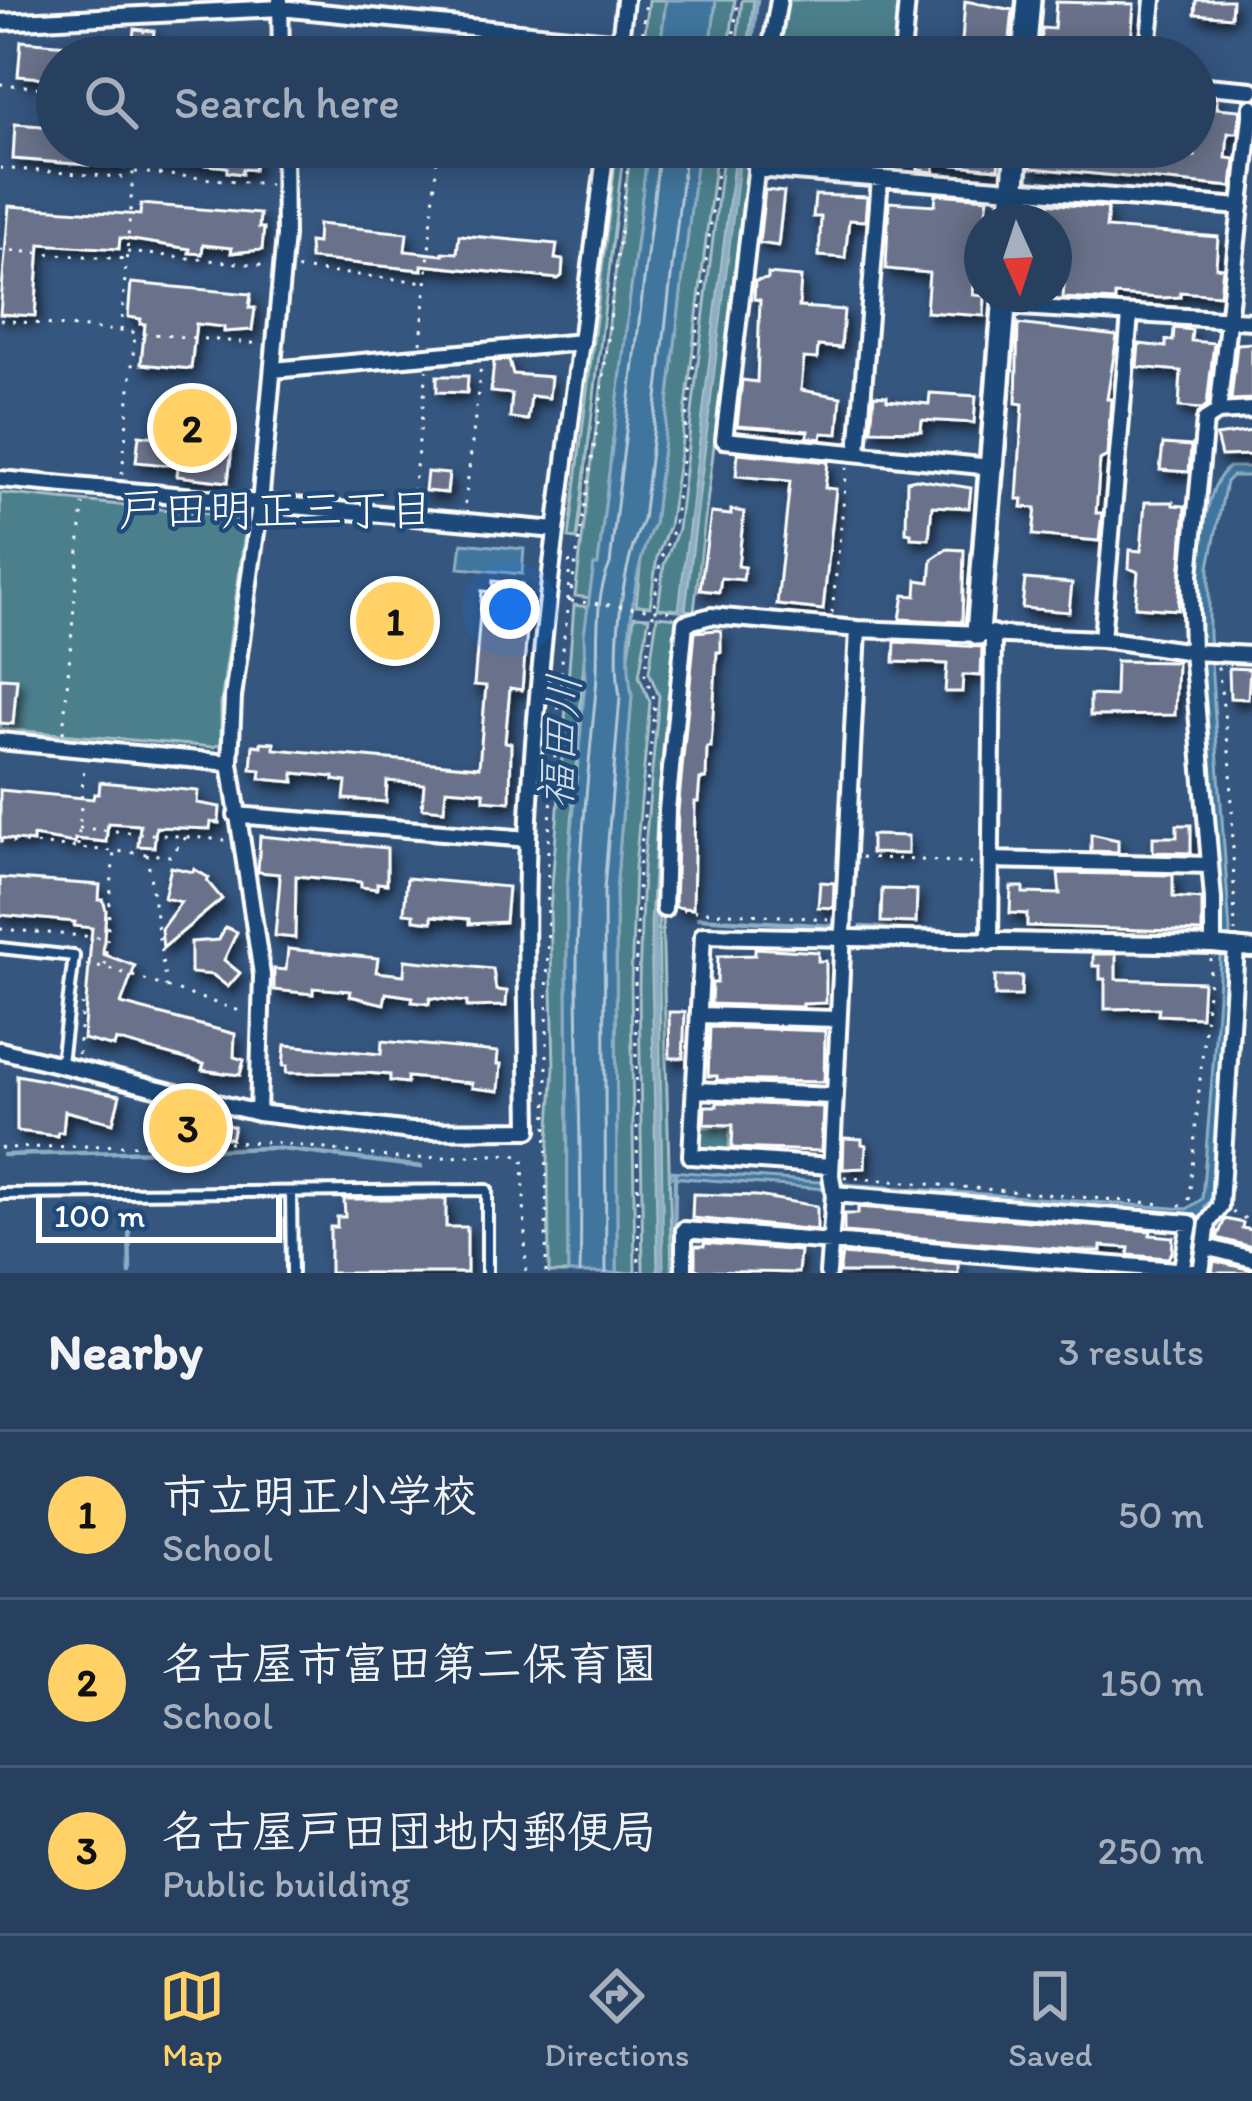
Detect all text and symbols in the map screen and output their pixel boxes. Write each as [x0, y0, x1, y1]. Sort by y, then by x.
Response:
search box [36, 36, 1216, 168]
icon: search [78, 69, 144, 135]
text: Search here [174, 75, 400, 129]
north arrow [964, 204, 1072, 312]
pin: 2 [153, 383, 231, 473]
district label: 戸田明正三丁目 [118, 482, 434, 536]
pin: 1 [356, 576, 434, 666]
your location [480, 579, 540, 639]
water label: 福田川 [527, 672, 591, 810]
pin: 3 [149, 1083, 227, 1173]
scale bar [36, 1189, 282, 1242]
text: 100 m [54, 1196, 145, 1235]
text: Nearby [48, 1321, 203, 1382]
text: 3 results [1058, 1328, 1204, 1375]
text: 市立明正小学校 [162, 1468, 477, 1522]
text: 1 [78, 1491, 96, 1538]
text: 50 m [1118, 1491, 1204, 1538]
text: School [162, 1524, 273, 1571]
text: 名古屋市富田第二保育園 [162, 1636, 657, 1690]
text: 2 [77, 1659, 97, 1706]
text: 150 m [1100, 1659, 1204, 1706]
text: School [162, 1692, 273, 1739]
text: 名古屋戸田団地内郵便局 [162, 1804, 657, 1858]
text: 3 [76, 1827, 98, 1874]
text: 250 m [1097, 1827, 1204, 1874]
text: Public building [162, 1860, 410, 1907]
tab: Map [159, 1963, 225, 2074]
tab: Directions [544, 1963, 689, 2074]
tab: Saved [1008, 1963, 1093, 2074]

